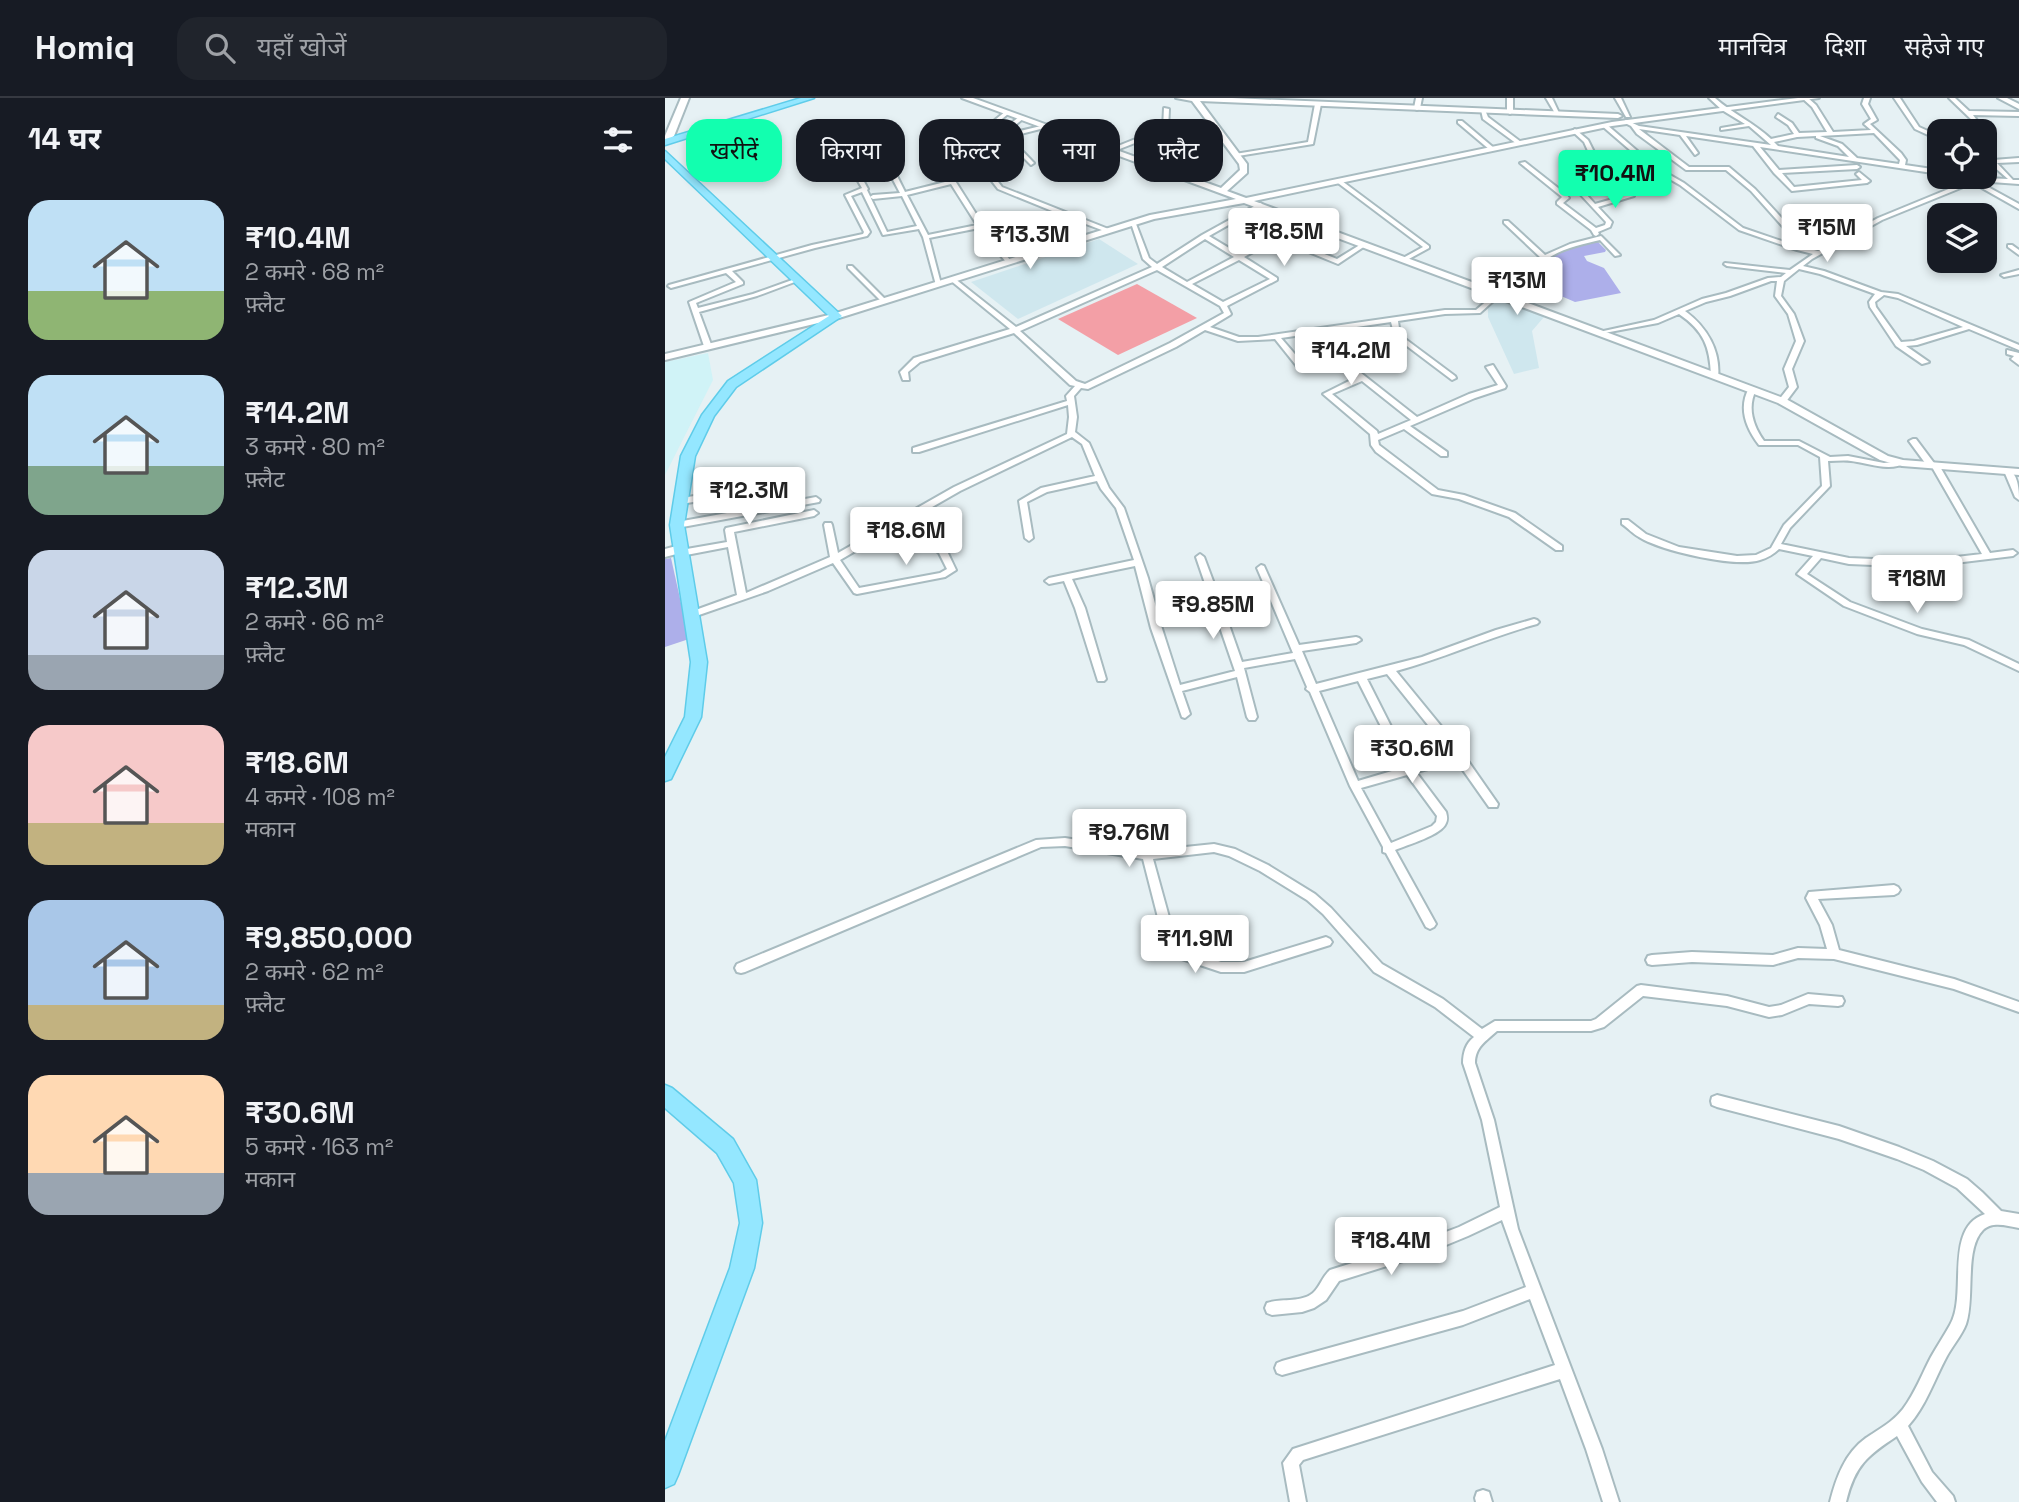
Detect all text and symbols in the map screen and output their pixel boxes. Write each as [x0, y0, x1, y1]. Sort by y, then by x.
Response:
search box [177, 17, 667, 80]
text: Homiq [35, 27, 135, 69]
icon: search [201, 29, 239, 67]
text: यहाँ खोजें [257, 30, 346, 64]
text: मानचित्र [1718, 31, 1787, 62]
text: दिशा [1825, 31, 1866, 62]
text: सहेजे गए [1904, 31, 1984, 62]
text: 14 घर [28, 119, 101, 158]
chip: खरीदें [686, 119, 782, 182]
chip: किराया [796, 119, 905, 182]
chip: फ़िल्टर [919, 119, 1024, 182]
chip: नया [1038, 119, 1120, 182]
chip: फ़्लैट [1134, 119, 1223, 182]
map controls [1927, 119, 1997, 273]
button: locate [1927, 119, 1997, 189]
icon: filters [599, 121, 637, 159]
pin: ₹10.4M [1558, 150, 1672, 210]
text: ₹10.4M [1574, 158, 1656, 188]
button: layers [1927, 203, 1997, 273]
pin: ₹15M [1786, 204, 1868, 264]
pin: ₹18.5M [1227, 208, 1341, 268]
pin: ₹13.3M [973, 212, 1087, 271]
text: ₹15M [1798, 212, 1856, 242]
text: ₹18.5M [1244, 216, 1324, 246]
text: ₹10.4M [245, 218, 351, 257]
text: ₹13.3M [990, 219, 1070, 249]
icon: home [84, 228, 168, 312]
text: 2 कमरे · 68 m² [245, 257, 384, 287]
pin: ₹13M [1476, 258, 1558, 317]
text: ₹13M [1488, 265, 1546, 295]
text: फ़्लैट [245, 289, 285, 319]
pin: ₹14.2M [1294, 328, 1408, 387]
text: ₹14.2M [1311, 335, 1391, 365]
text: ₹14.2M [245, 393, 350, 432]
icon: home [84, 403, 168, 487]
text: 3 कमरे · 80 m² [245, 432, 385, 462]
text: फ़्लैट [245, 464, 285, 494]
pin: ₹12.3M [692, 468, 806, 527]
text: ₹12.3M [709, 475, 789, 505]
pin: ₹18.6M [849, 508, 963, 567]
text: ₹18.6M [866, 515, 946, 545]
pin: ₹18M [1876, 556, 1958, 615]
text: ₹18M [1888, 563, 1946, 593]
text: ₹12.3M [245, 568, 349, 607]
icon: home [84, 578, 168, 662]
pin: ₹9.85M [1156, 582, 1270, 641]
text: ₹9.85M [1171, 589, 1255, 619]
text: 2 कमरे · 66 m² [245, 607, 384, 637]
text: फ़्लैट [245, 639, 285, 669]
pin: ₹30.6M [1355, 726, 1469, 785]
text: ₹30.6M [1370, 733, 1454, 763]
text: ₹18.6M [245, 743, 349, 782]
icon: home [84, 753, 168, 837]
text: 4 कमरे · 108 m² [245, 782, 395, 812]
pin: ₹9.76M [1072, 810, 1186, 869]
text: मकान [245, 814, 295, 844]
text: ₹9.76M [1088, 817, 1170, 847]
pin: ₹11.9M [1138, 916, 1252, 975]
text: ₹9,850,000 [245, 918, 413, 957]
text: ₹11.9M [1157, 923, 1233, 953]
icon: home [84, 928, 168, 1012]
text: 2 कमरे · 62 m² [245, 957, 384, 987]
text: फ़्लैट [245, 989, 285, 1019]
text: ₹30.6M [245, 1093, 355, 1132]
icon: home [84, 1103, 168, 1187]
text: 5 कमरे · 163 m² [245, 1132, 393, 1162]
text: मकान [245, 1164, 295, 1194]
pin: ₹18.4M [1334, 1218, 1448, 1277]
text: ₹18.4M [1351, 1225, 1431, 1255]

